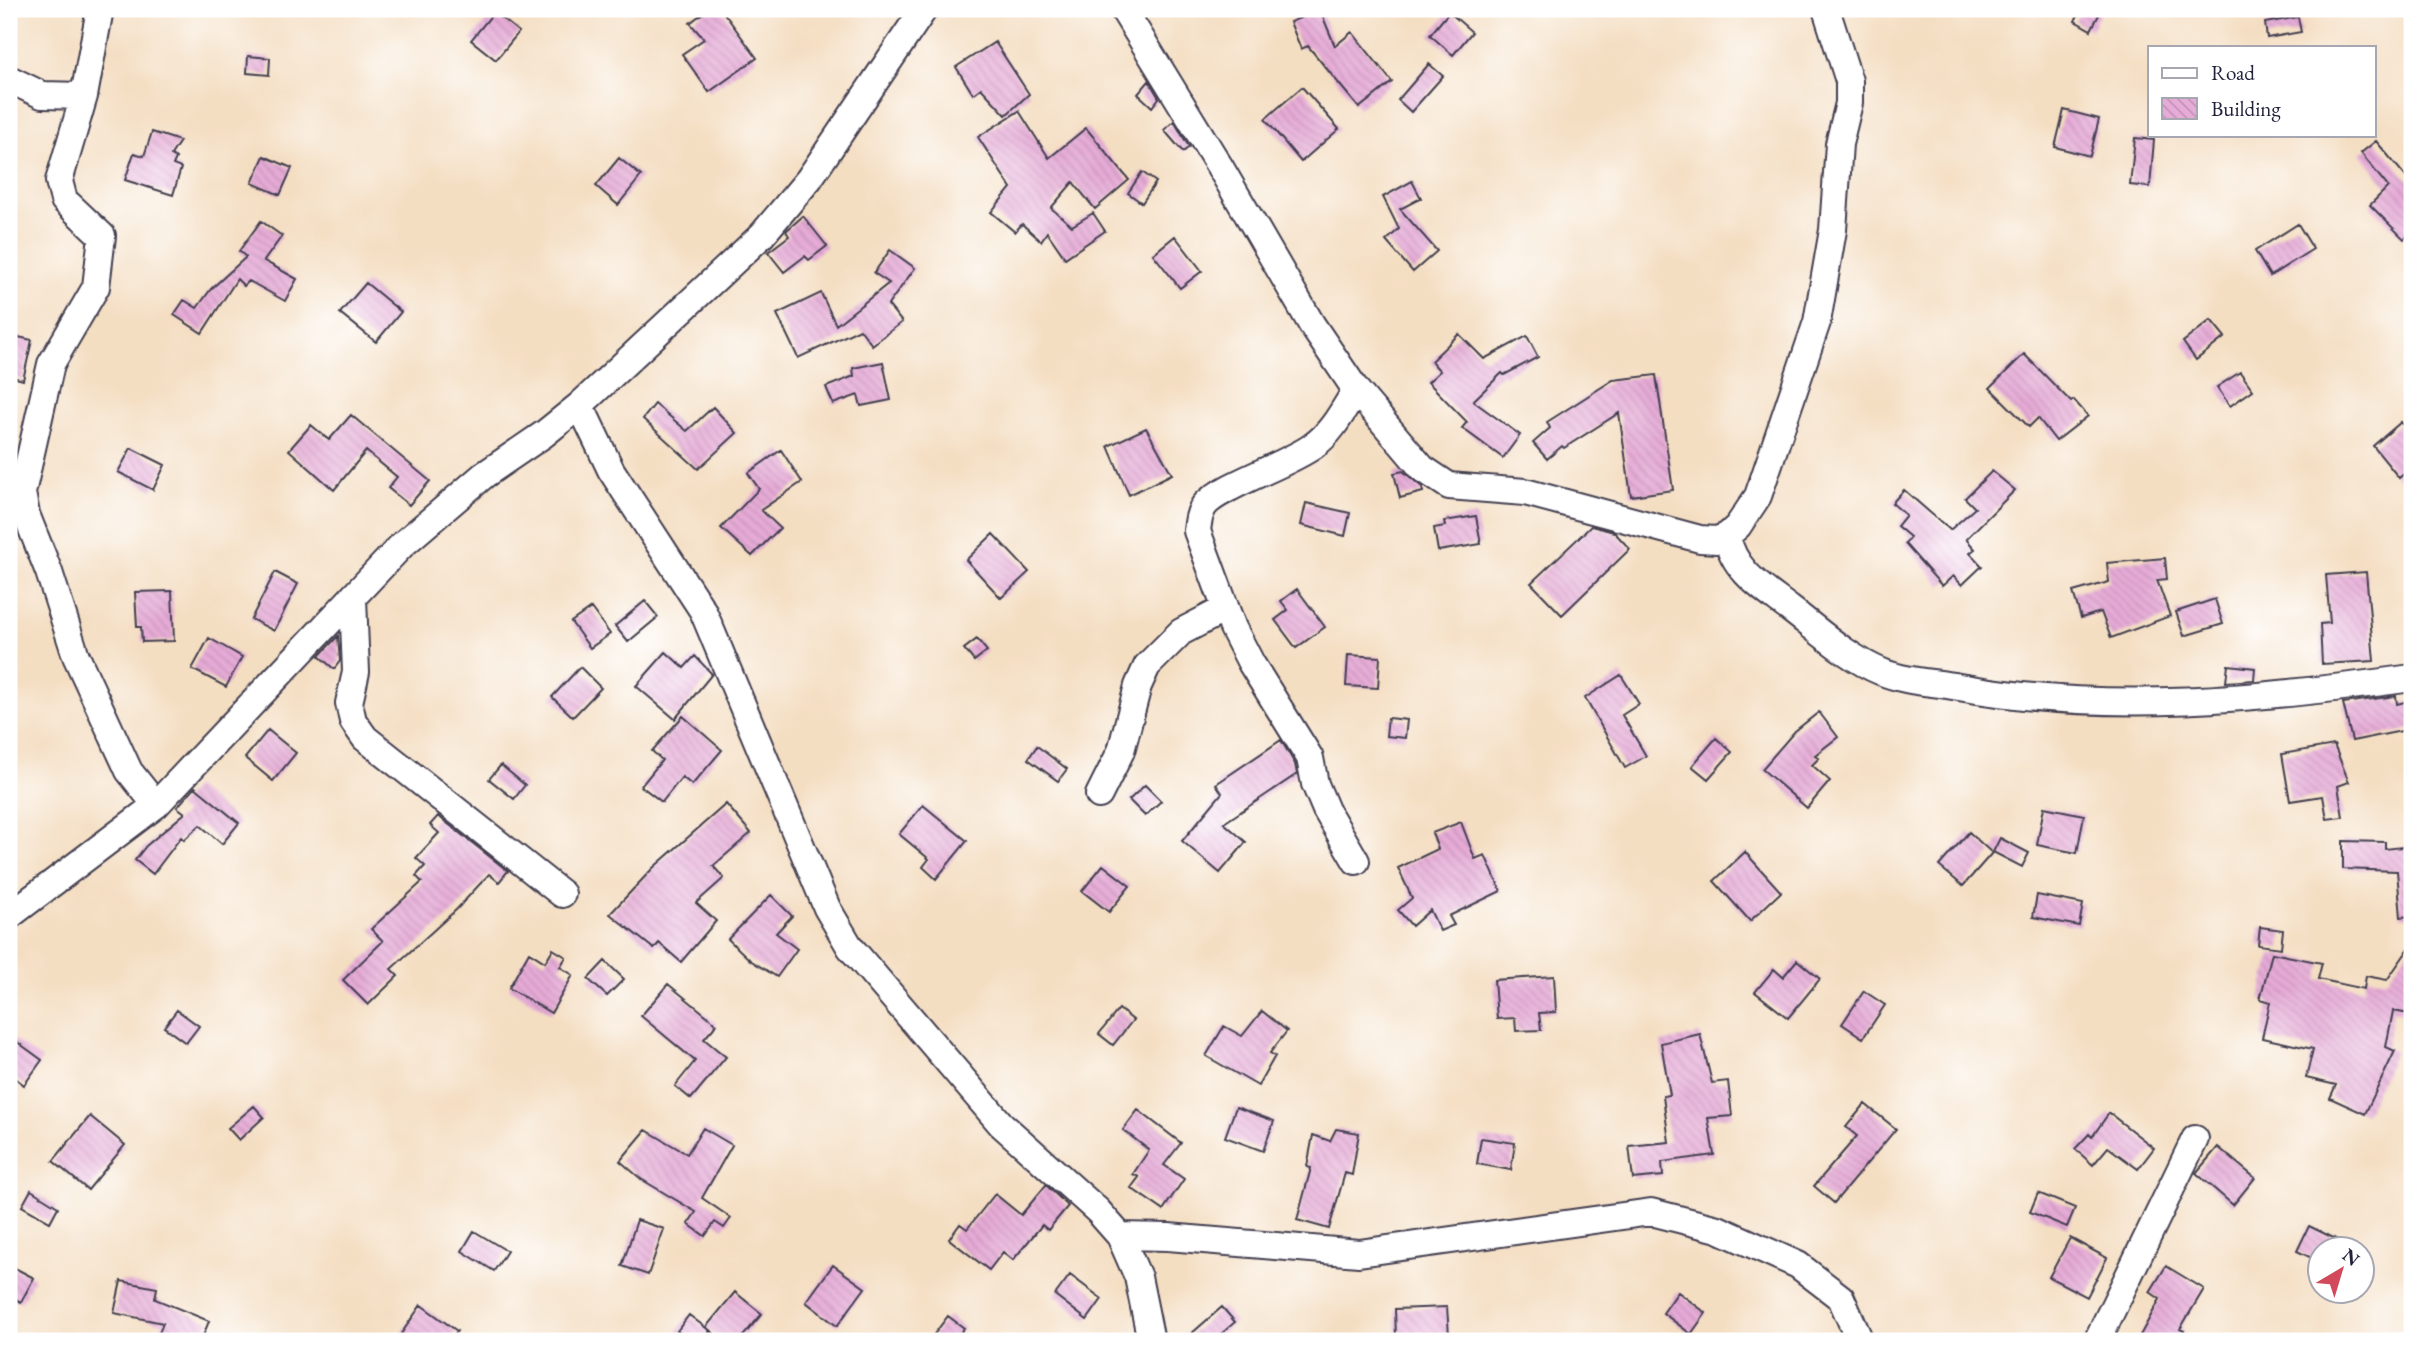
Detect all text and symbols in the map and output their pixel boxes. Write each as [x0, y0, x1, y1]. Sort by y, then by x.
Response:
legend [2148, 46, 2376, 136]
text: Road [2211, 59, 2255, 86]
text: Building [2211, 95, 2281, 122]
north arrow [2306, 1234, 2376, 1304]
text: N [2337, 1242, 2365, 1272]

